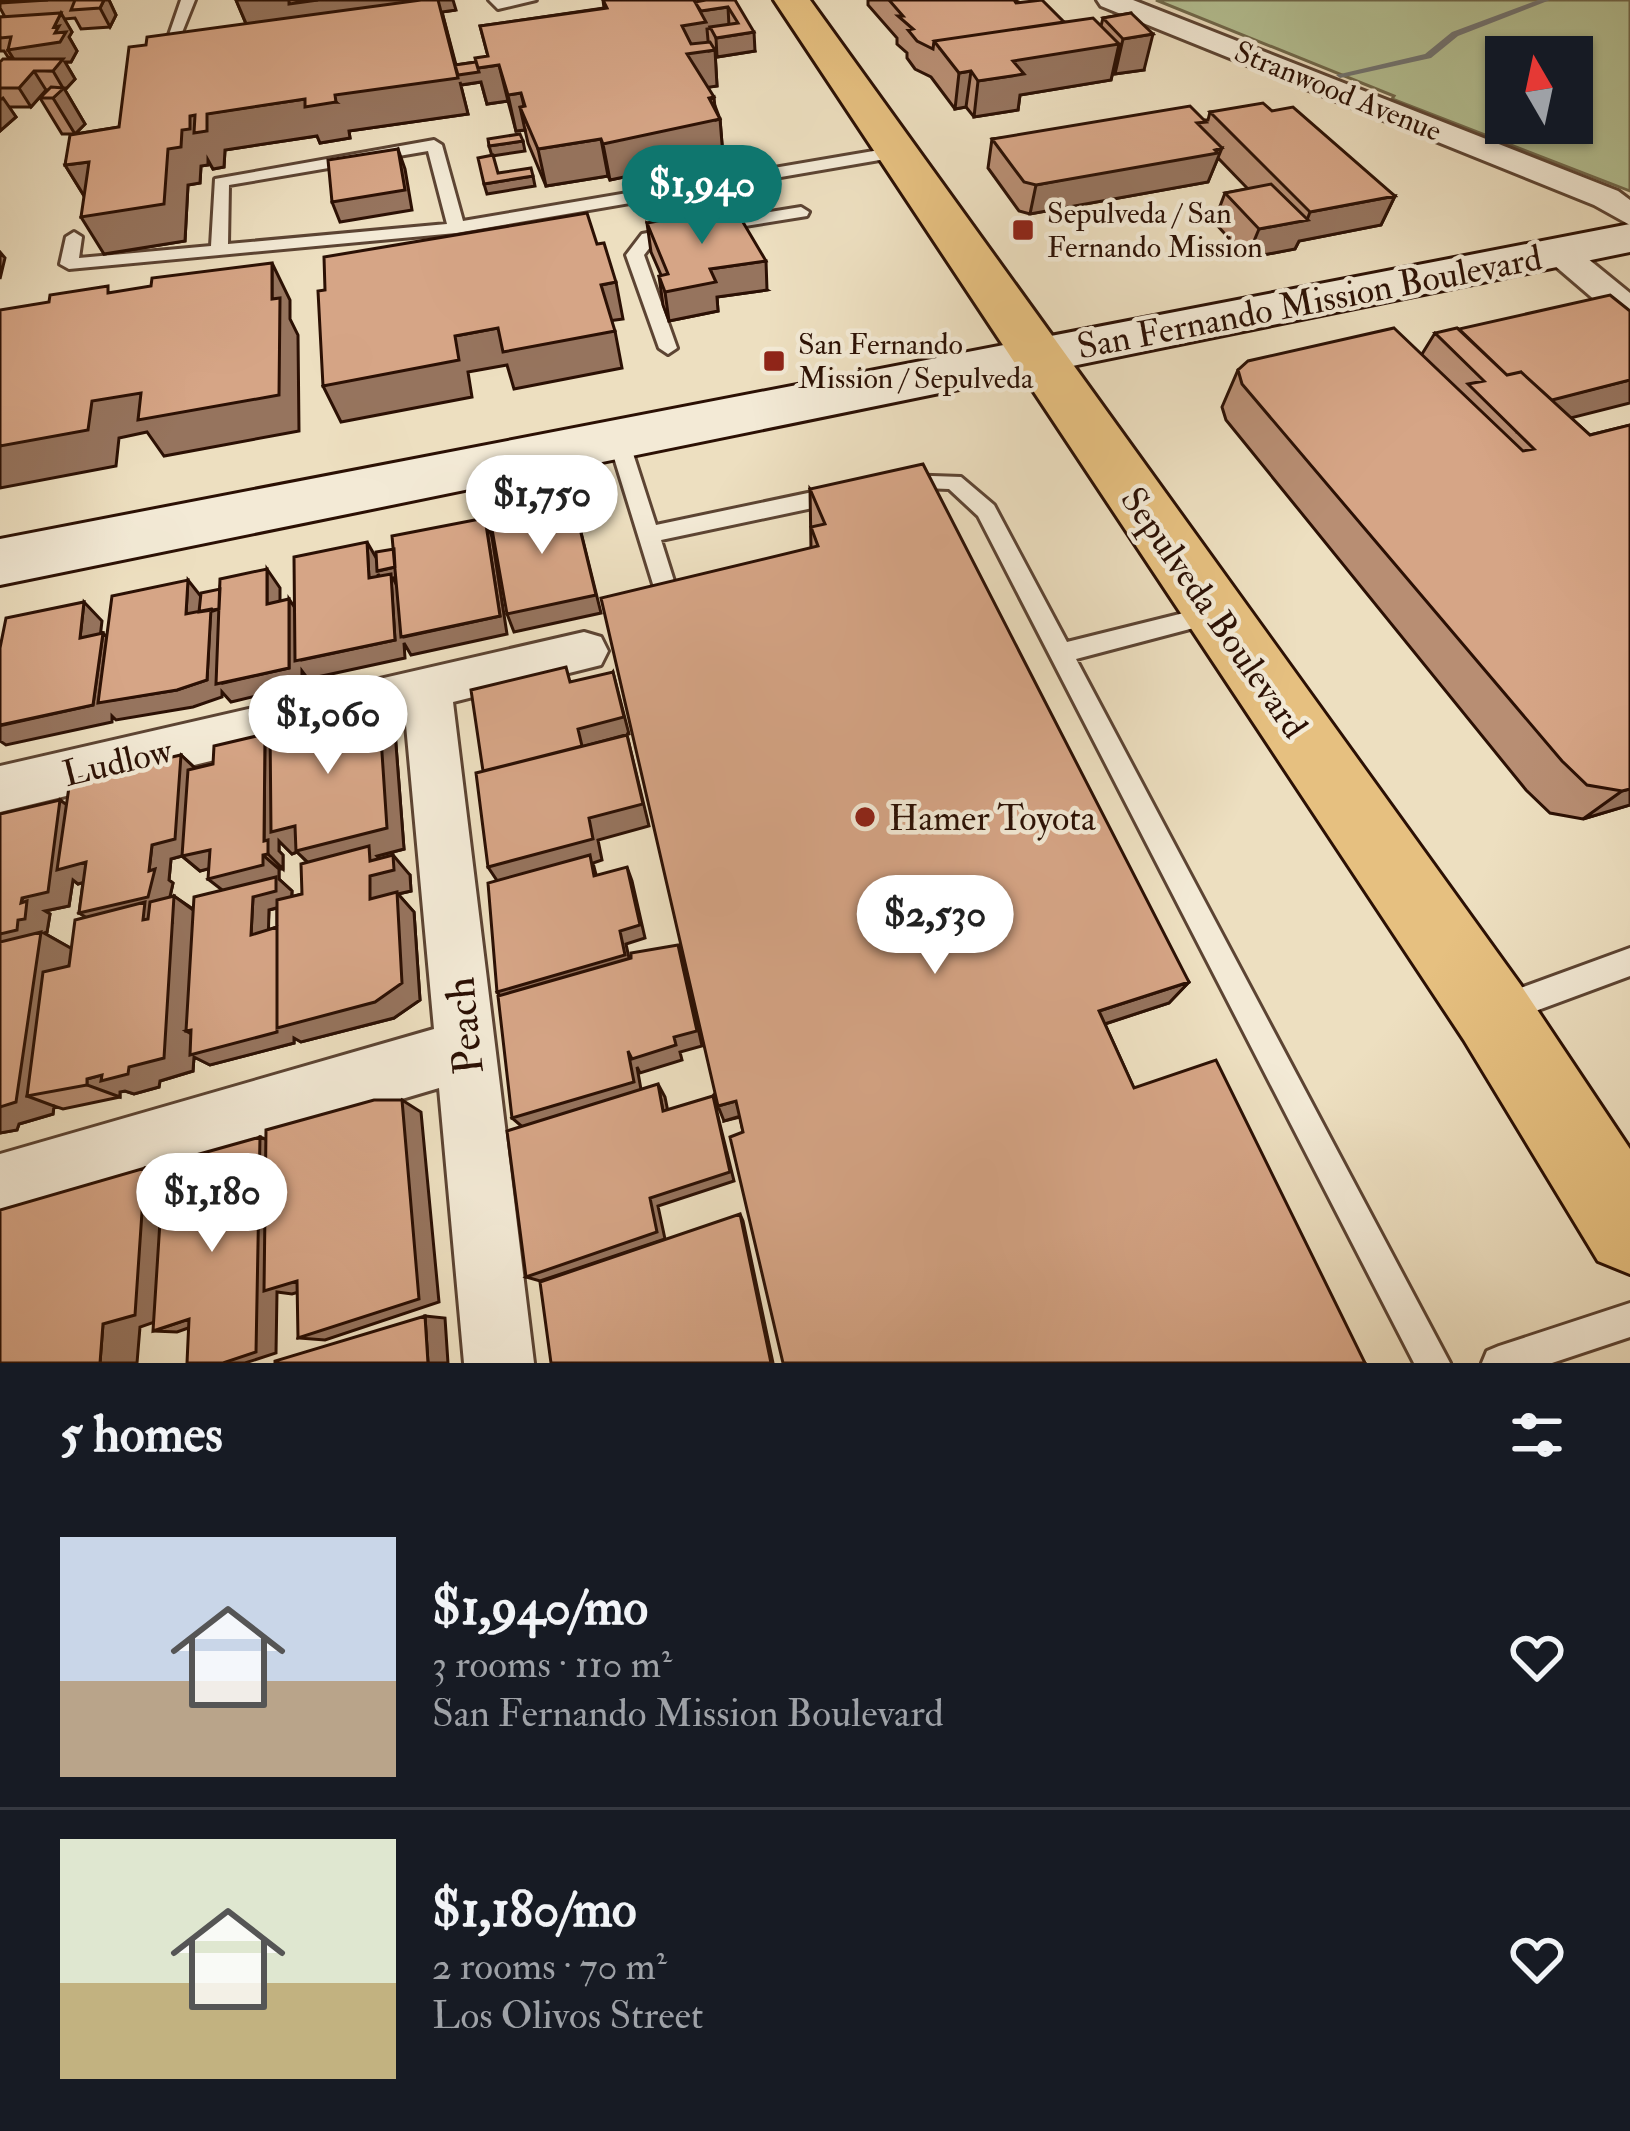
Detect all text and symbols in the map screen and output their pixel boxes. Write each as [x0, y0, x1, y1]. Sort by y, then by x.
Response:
street label: Stranwood Avenue [1229, 33, 1447, 150]
north arrow [1485, 36, 1593, 144]
map controls [1485, 36, 1593, 144]
pin: $1,940 [604, 145, 800, 247]
text: $1,940 [649, 159, 755, 208]
place label: Sepulveda / San Fernando Mission [1047, 195, 1263, 266]
marker: Sepulveda / San Fernando Mission [1010, 217, 1036, 243]
street label: San Fernando Mission Boulevard [1073, 235, 1546, 370]
place label: San Fernando Mission / Sepulveda [798, 326, 1034, 397]
marker: San Fernando Mission / Sepulveda [761, 348, 787, 374]
pin: $1,750 [444, 455, 640, 557]
text: $1,750 [493, 469, 591, 518]
street label: Sepulveda Boulevard [1110, 479, 1317, 747]
pin: $1,060 [230, 675, 426, 777]
text: $1,060 [276, 689, 380, 738]
street label: Ludlow [58, 728, 177, 797]
place label: Hamer Toyota [889, 796, 1097, 841]
marker: Hamer Toyota [852, 804, 878, 830]
pin: $2,530 [837, 875, 1033, 977]
text: $2,530 [884, 889, 986, 938]
street label: Peach [434, 975, 496, 1077]
pin: $1,180 [114, 1153, 310, 1255]
text: $1,180 [163, 1167, 261, 1216]
icon: filters [1504, 1402, 1570, 1468]
text: 5 homes [60, 1403, 223, 1467]
text: $1,940/mo [432, 1576, 648, 1640]
icon: home [156, 1585, 300, 1729]
icon: heart [1504, 1624, 1570, 1690]
text: 3 rooms · 110 m² [432, 1640, 672, 1689]
text: San Fernando Mission Boulevard [432, 1689, 944, 1738]
text: $1,180/mo [432, 1878, 637, 1942]
icon: home [156, 1887, 300, 2031]
icon: heart [1504, 1926, 1570, 1992]
text: 2 rooms · 70 m² [432, 1942, 667, 1991]
text: Los Olivos Street [432, 1991, 703, 2040]

